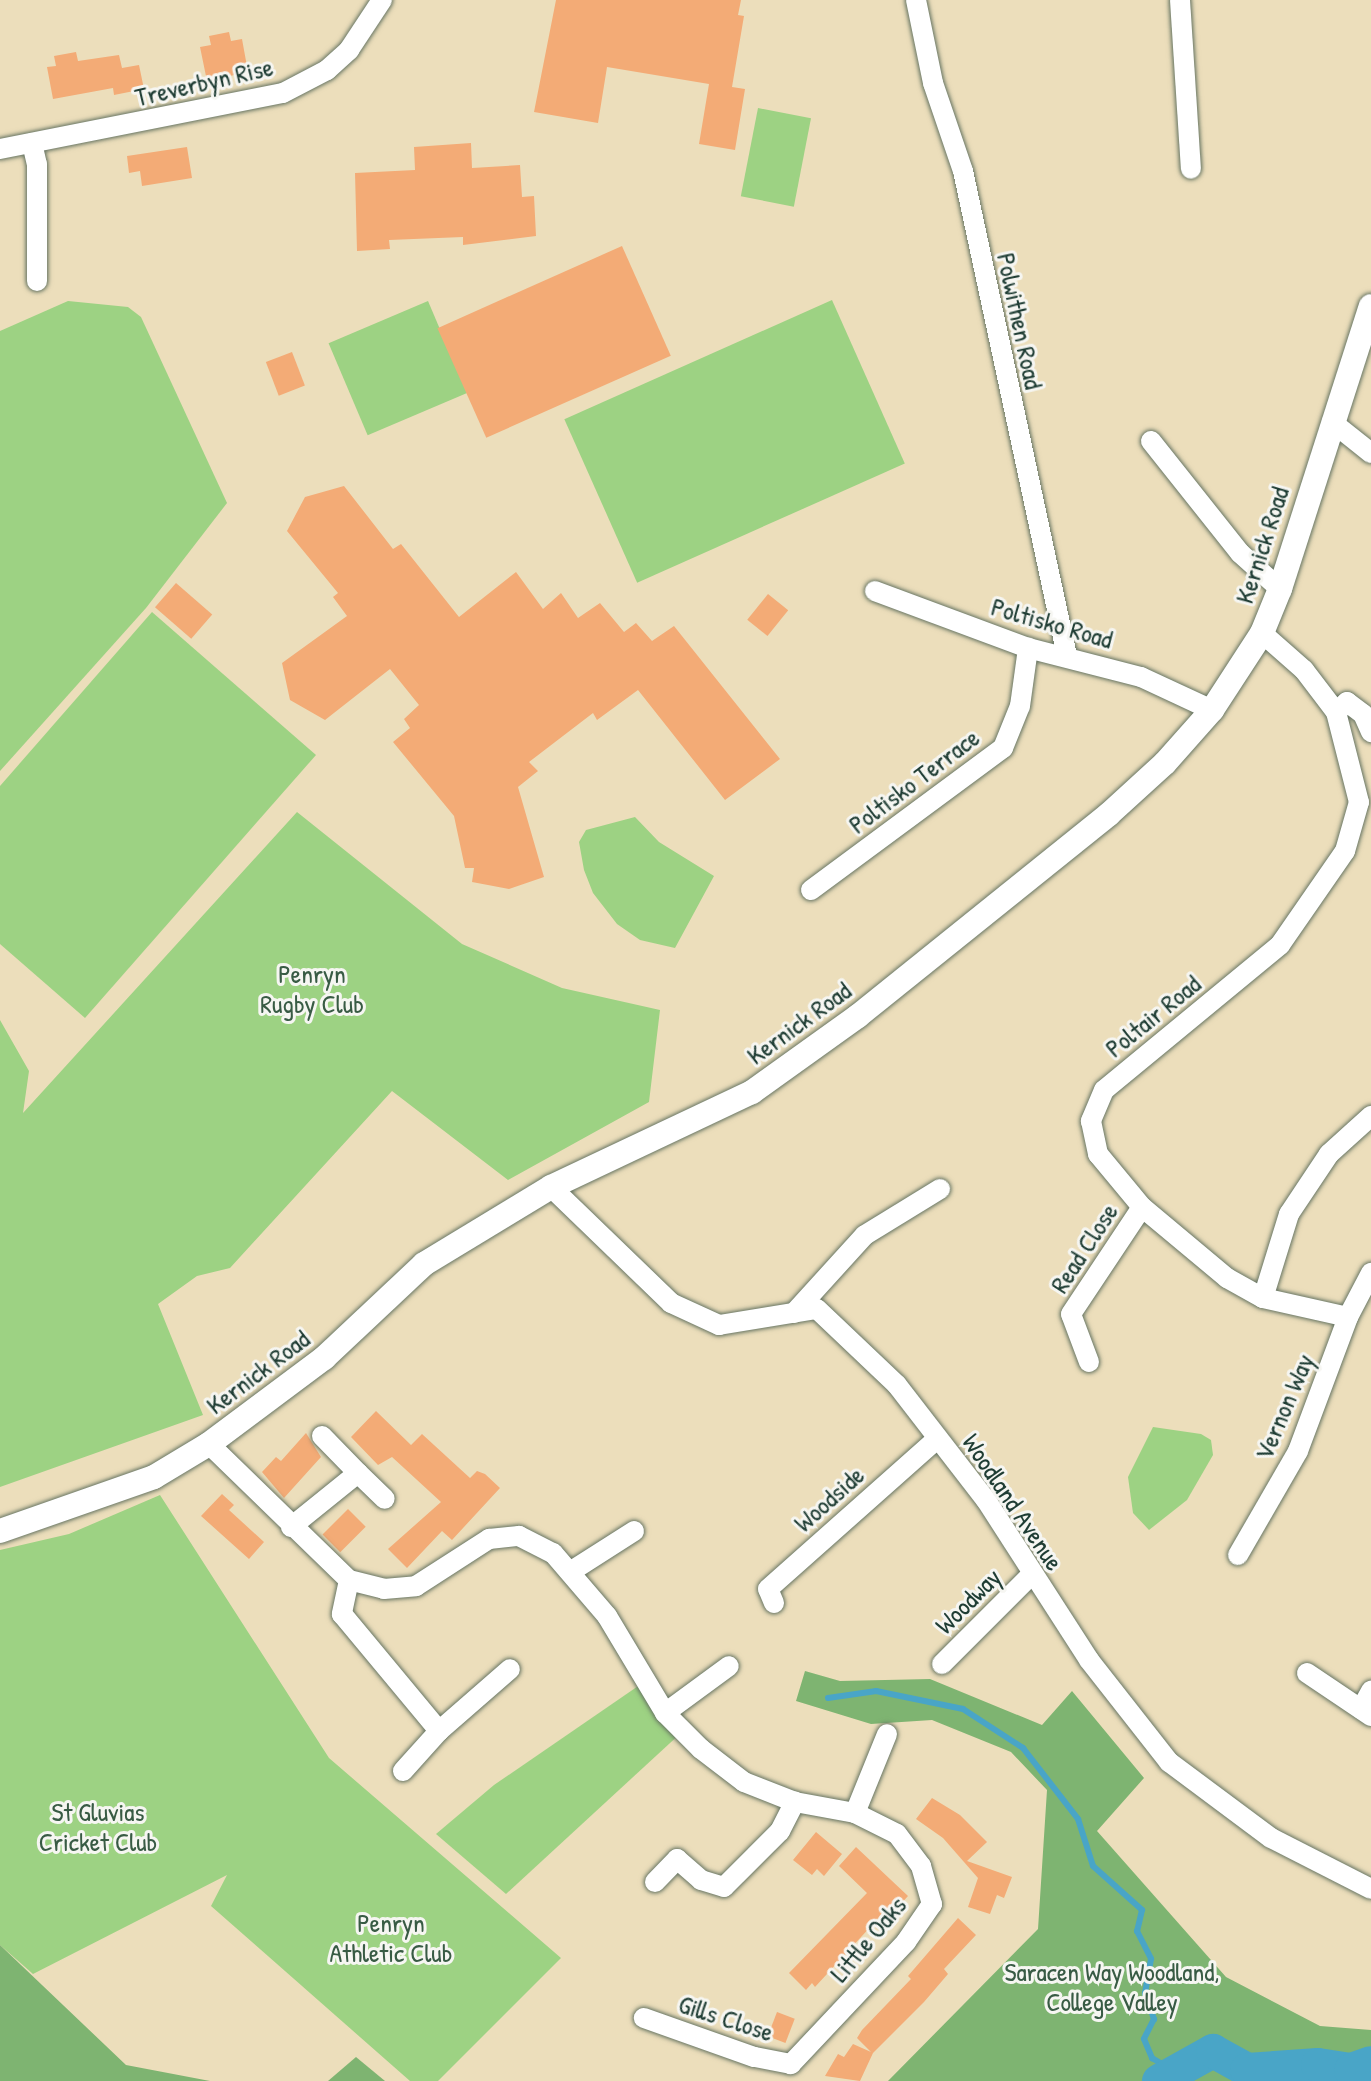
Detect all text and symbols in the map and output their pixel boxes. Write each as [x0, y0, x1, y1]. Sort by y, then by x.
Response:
street label: Treverbyn Rise [132, 51, 276, 113]
street label: Polwithen Road [990, 250, 1050, 392]
street label: Kernick Road [1228, 483, 1296, 607]
street label: Poltisko Road [988, 591, 1116, 655]
street label: Poltisko Terrace [843, 722, 985, 840]
park label: Penryn Rugby Club [260, 958, 364, 1020]
street label: Poltair Road [1099, 968, 1207, 1064]
street label: Kernick Road [741, 975, 857, 1071]
street label: Read Close [1044, 1197, 1124, 1299]
street label: Kernick Road [200, 1323, 316, 1421]
street label: Vernon Way [1248, 1349, 1320, 1465]
street label: Woodland Avenue [956, 1428, 1070, 1576]
street label: Woodside [788, 1459, 870, 1539]
street label: Woodway [929, 1562, 1007, 1640]
park label: St Gluvias Cricket Club [39, 1796, 157, 1858]
street label: Little Oaks [823, 1890, 913, 1988]
park label: Penryn Athletic Club [330, 1907, 452, 1968]
park label: Saracen Way Woodland, College Valley [1004, 1956, 1220, 2018]
street label: Gills Close [675, 1988, 777, 2048]

